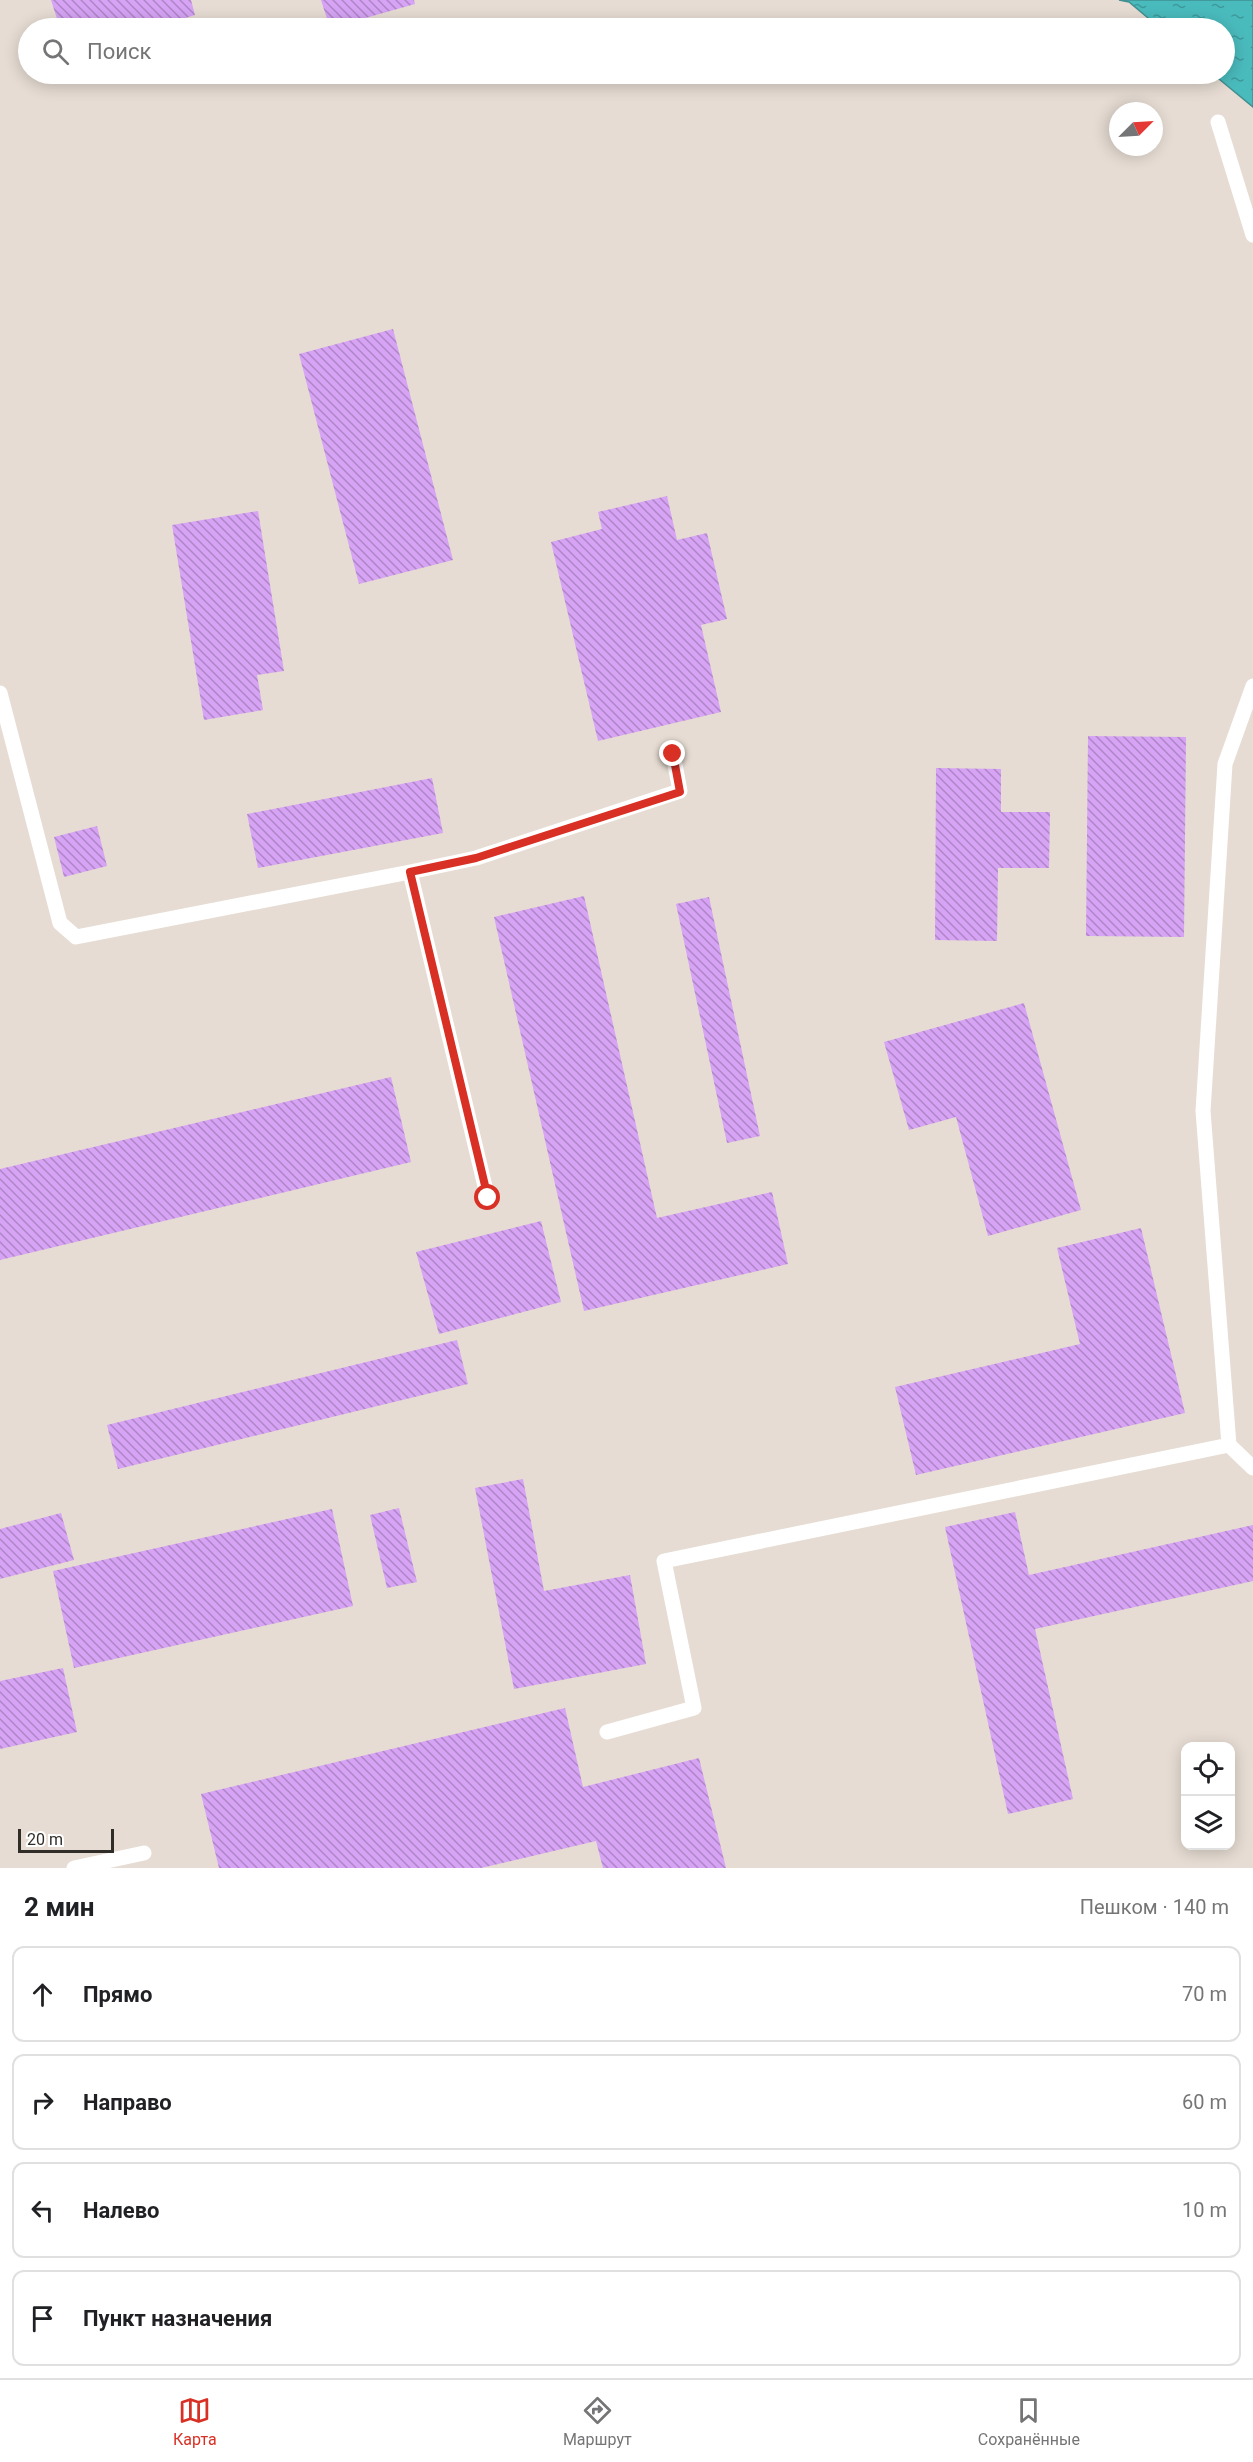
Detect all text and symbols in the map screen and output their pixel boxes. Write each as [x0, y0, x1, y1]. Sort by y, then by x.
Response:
search box [18, 18, 1235, 84]
icon: search [39, 35, 72, 68]
text: Поиск [87, 39, 151, 64]
north arrow [1109, 102, 1163, 156]
route end [659, 740, 685, 766]
route start [474, 1184, 500, 1210]
map controls [1181, 1742, 1235, 1850]
button: locate [1181, 1742, 1235, 1796]
button: layers [1181, 1796, 1235, 1850]
scale bar [18, 1826, 114, 1854]
text: 20 m [27, 1830, 63, 1849]
text: 2 мин [24, 1892, 95, 1922]
text: Пешком · 140 m [1080, 1895, 1229, 1919]
icon: ahead [26, 1978, 59, 2011]
text: Прямо [83, 1982, 152, 2007]
text: 70 m [1182, 1982, 1227, 2006]
icon: right [26, 2086, 59, 2119]
text: Направо [83, 2090, 172, 2115]
text: 60 m [1182, 2090, 1227, 2114]
icon: left [26, 2194, 59, 2227]
text: Налево [83, 2198, 160, 2223]
text: 10 m [1182, 2198, 1227, 2222]
icon: arrive [26, 2302, 59, 2335]
text: Пункт назначения [83, 2306, 272, 2331]
tab: Карта [173, 2394, 217, 2449]
tab: Маршрут [563, 2394, 632, 2449]
tab: Сохранённые [978, 2394, 1080, 2449]

